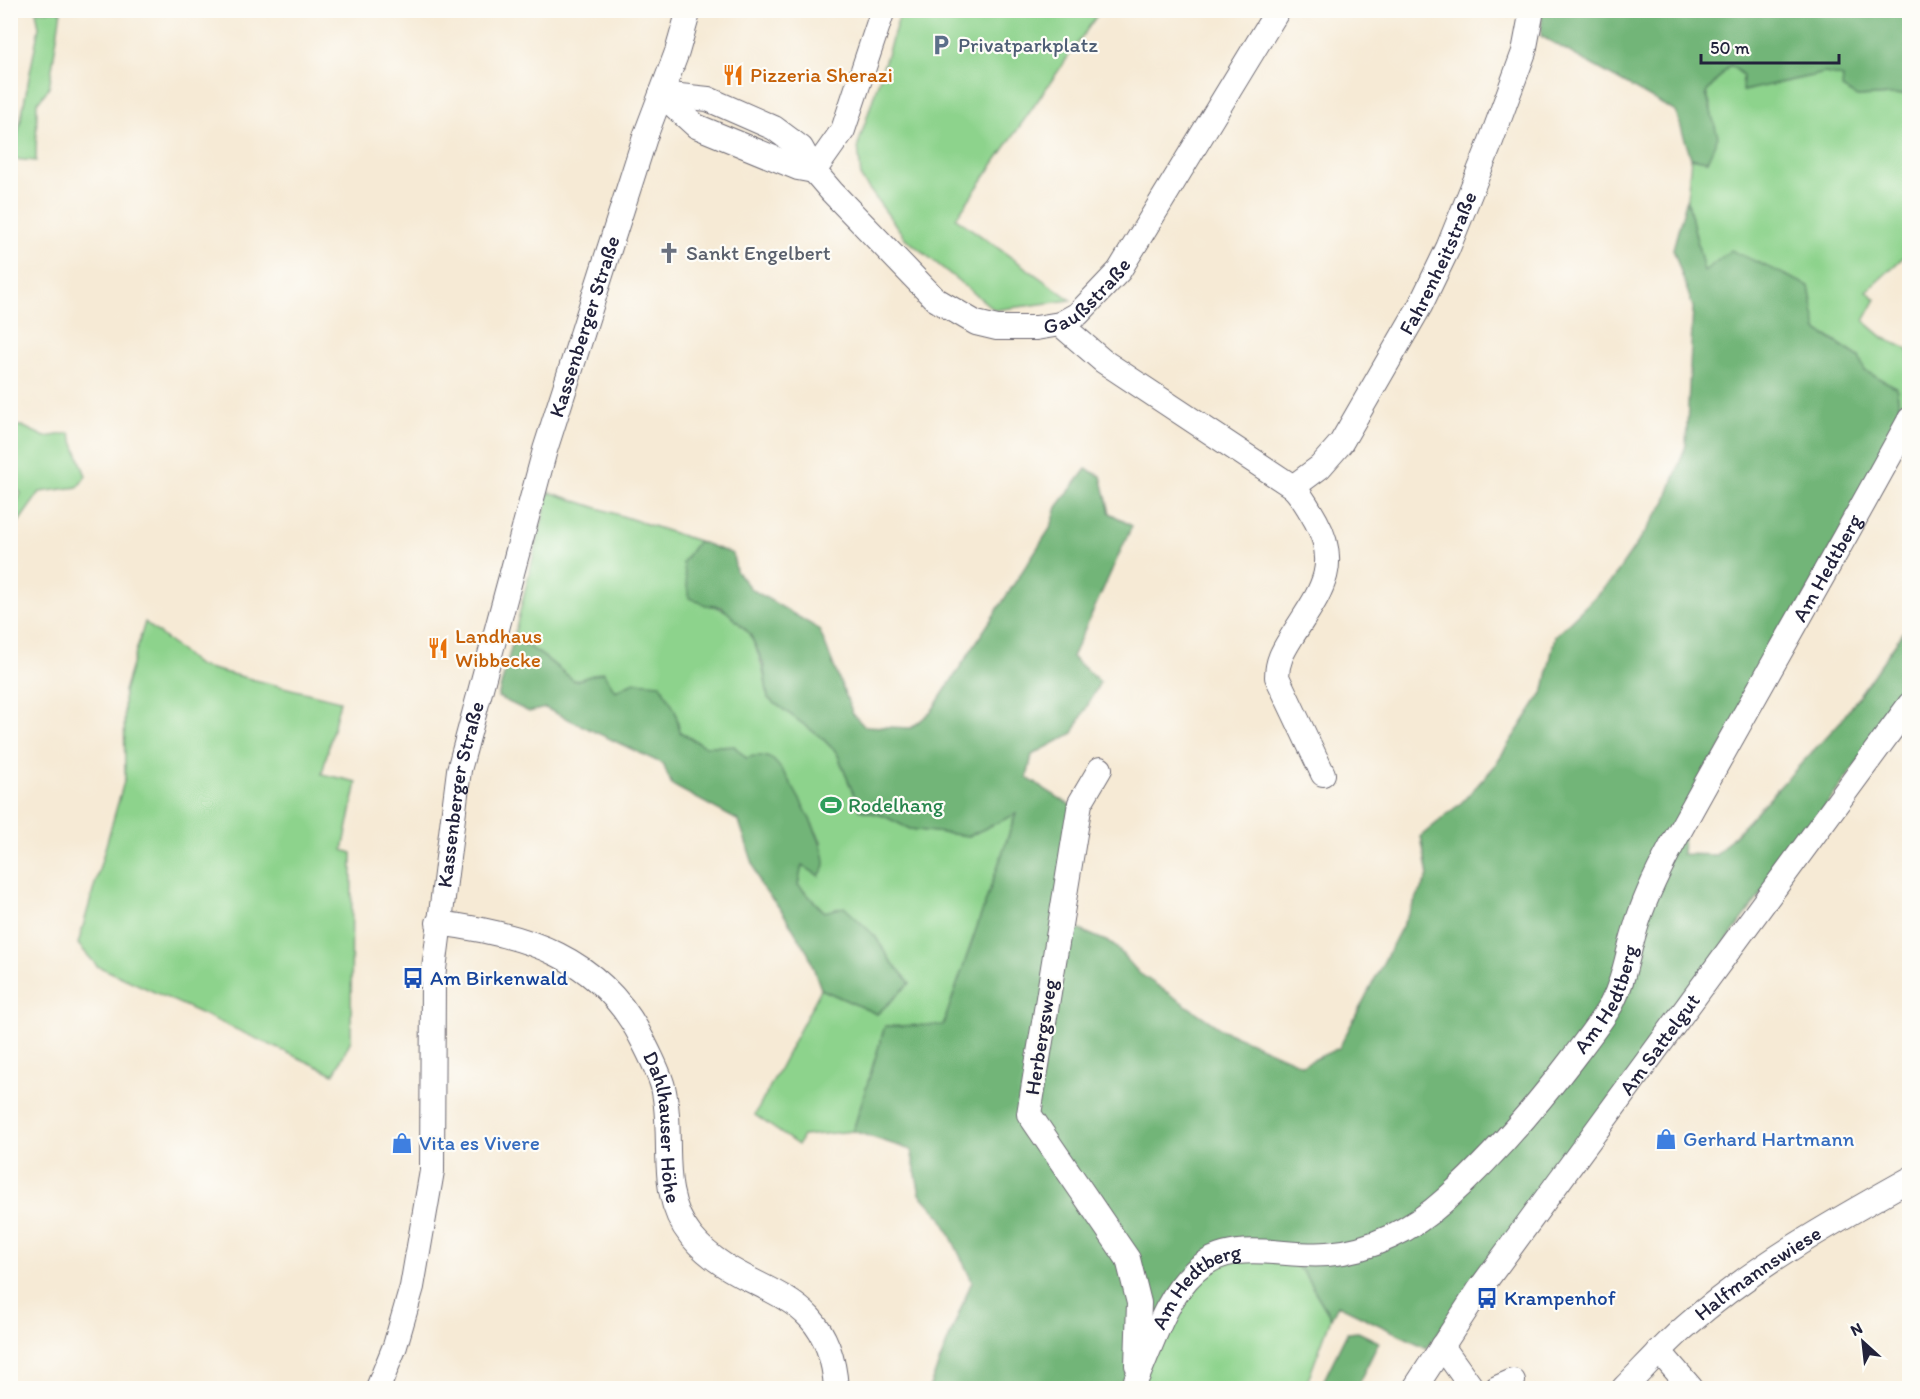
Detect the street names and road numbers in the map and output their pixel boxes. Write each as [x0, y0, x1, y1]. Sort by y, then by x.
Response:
street label: Fahrenheitstraße [1393, 188, 1482, 339]
street label: Kassenberger Straße [543, 232, 625, 420]
street label: Gaußstraße [1042, 253, 1136, 339]
street label: Am Hedtberg [1787, 509, 1867, 626]
street label: Kassenberger Straße [431, 698, 489, 889]
street label: Am Hedtberg [1568, 942, 1642, 1058]
street label: Herbergsweg [1019, 977, 1062, 1097]
street label: Am Sattelgut [1614, 988, 1705, 1100]
street label: Dahlhauser Höhe [638, 1047, 687, 1206]
street label: Halfmannswiese [1689, 1220, 1825, 1326]
street label: Am Hedtberg [1146, 1239, 1243, 1333]

